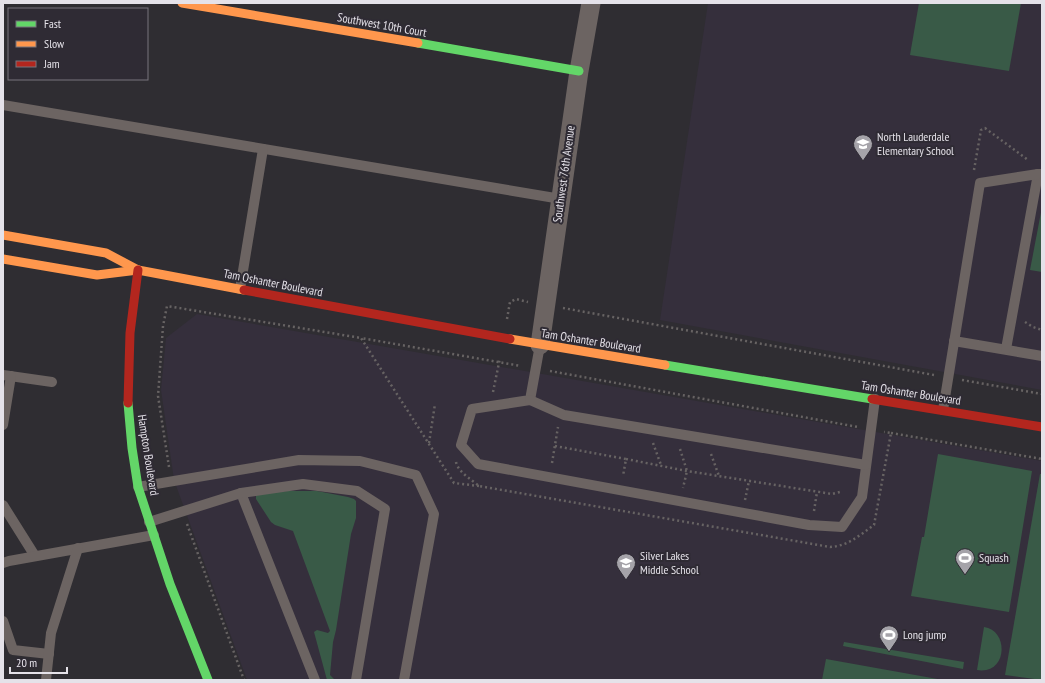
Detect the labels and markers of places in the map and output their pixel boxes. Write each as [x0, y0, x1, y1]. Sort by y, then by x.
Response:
place label: North Lauderdale Elementary School [877, 129, 954, 158]
school or university icon: North Lauderdale Elementary School [852, 133, 874, 161]
sports icon: Squash [954, 547, 976, 575]
place label: Silver Lakes Middle School [640, 548, 699, 577]
place label: Squash [979, 550, 1009, 565]
school or university icon: Silver Lakes Middle School [615, 552, 637, 580]
sports icon: Long jump [878, 624, 900, 652]
place label: Long jump [903, 627, 946, 642]

